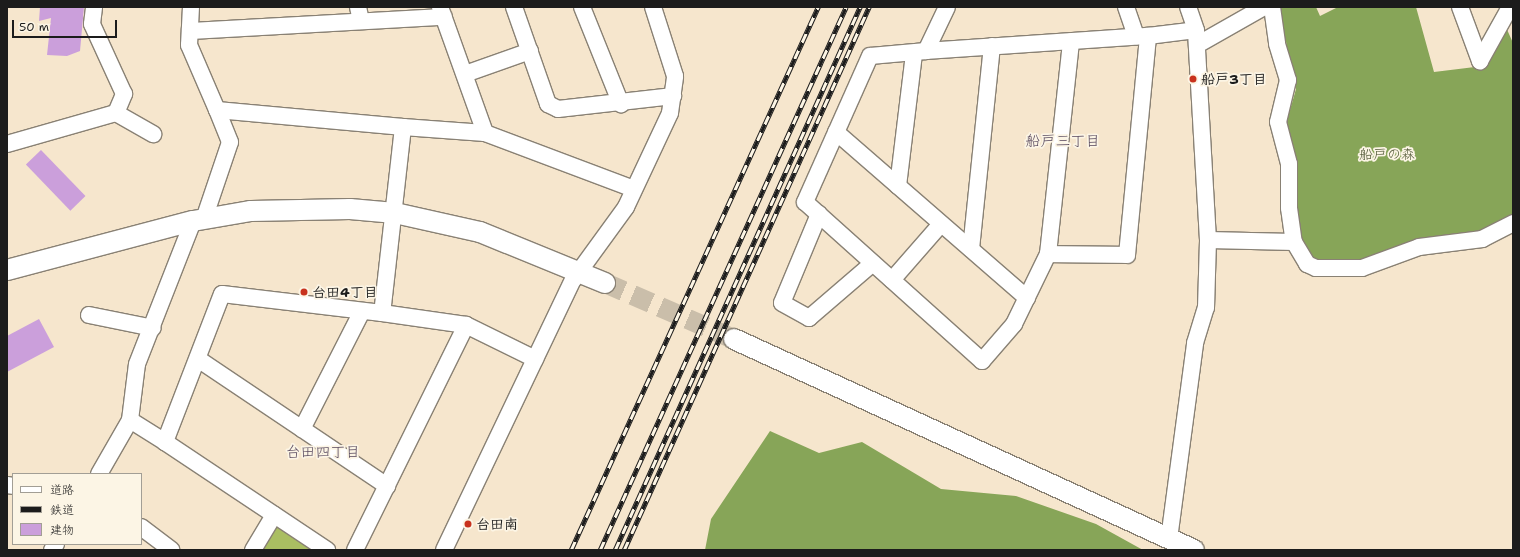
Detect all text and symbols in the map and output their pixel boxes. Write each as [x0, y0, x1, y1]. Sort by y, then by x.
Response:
scale bar [14, 12, 119, 38]
text: 50 m [19, 19, 49, 35]
place label: 船戸3丁目 [1201, 71, 1267, 87]
marker: 船戸3丁目 [1188, 74, 1198, 84]
district label: 船戸三丁目 [1026, 133, 1100, 151]
park label: 船戸の森 [1359, 146, 1415, 162]
place label: 台田4丁目 [312, 284, 378, 300]
marker: 台田4丁目 [299, 287, 309, 297]
district label: 台田四丁目 [286, 444, 360, 462]
legend [12, 473, 142, 545]
text: 道路 [50, 482, 74, 498]
text: 鉄道 [50, 502, 74, 518]
place label: 台田南 [476, 516, 518, 532]
marker: 台田南 [463, 519, 473, 529]
text: 建物 [50, 522, 74, 538]

